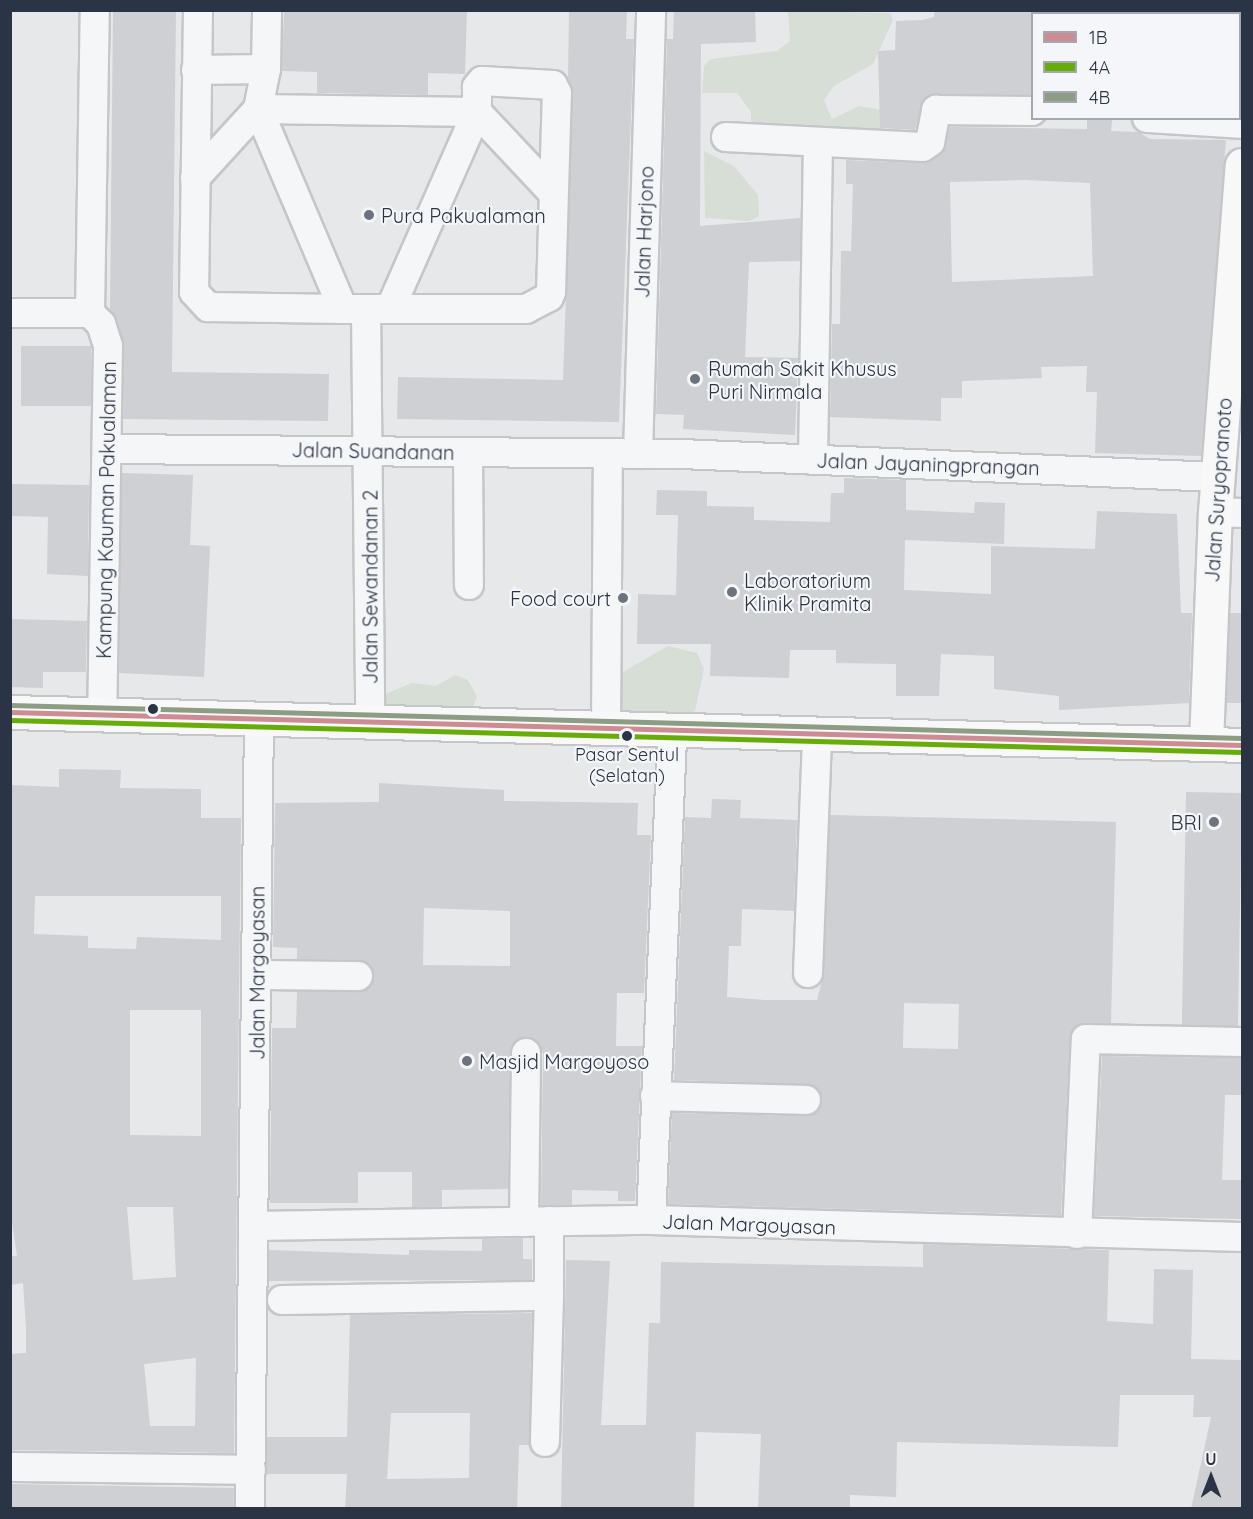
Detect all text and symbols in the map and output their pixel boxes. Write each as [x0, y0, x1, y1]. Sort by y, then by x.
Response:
legend [1031, 12, 1241, 120]
text: 1B [1089, 26, 1107, 49]
text: 4A [1089, 56, 1110, 79]
text: 4B [1089, 86, 1110, 109]
street label: Jalan Harjono [630, 165, 658, 299]
place label: Pura Pakualaman [381, 203, 546, 227]
marker: Pura Pakualaman [362, 208, 376, 222]
place label: Rumah Sakit Khusus Puri Nirmala [708, 356, 897, 403]
street label: Kampung Kauman Pakualaman [91, 361, 121, 659]
marker: Rumah Sakit Khusus Puri Nirmala [686, 370, 704, 388]
street label: Jalan Suryopranoto [1200, 397, 1236, 583]
street label: Jalan Suandanan [291, 438, 455, 464]
street label: Jalan Jayaningprangan [816, 448, 1040, 480]
street label: Jalan Sewandanan 2 [358, 490, 382, 684]
place label: Laboratorium Klinik Pramita [744, 568, 871, 615]
marker: Laboratorium Klinik Pramita [725, 585, 739, 599]
place label: Food court [510, 586, 611, 610]
marker: Food court [616, 591, 630, 605]
unlabelled marker [147, 703, 159, 715]
marker: Pasar Sentul (Selatan) [621, 730, 633, 742]
place label: Pasar Sentul (Selatan) [575, 745, 679, 788]
place label: BRI [1171, 810, 1202, 834]
marker: BRI [1207, 815, 1221, 829]
street label: Jalan Margoyasan [245, 886, 269, 1060]
place label: Masjid Margoyoso [479, 1049, 649, 1073]
marker: Masjid Margoyoso [460, 1054, 474, 1068]
street label: Jalan Margoyasan [662, 1209, 836, 1239]
north arrow [1181, 1447, 1241, 1507]
text: U [1205, 1449, 1217, 1469]

